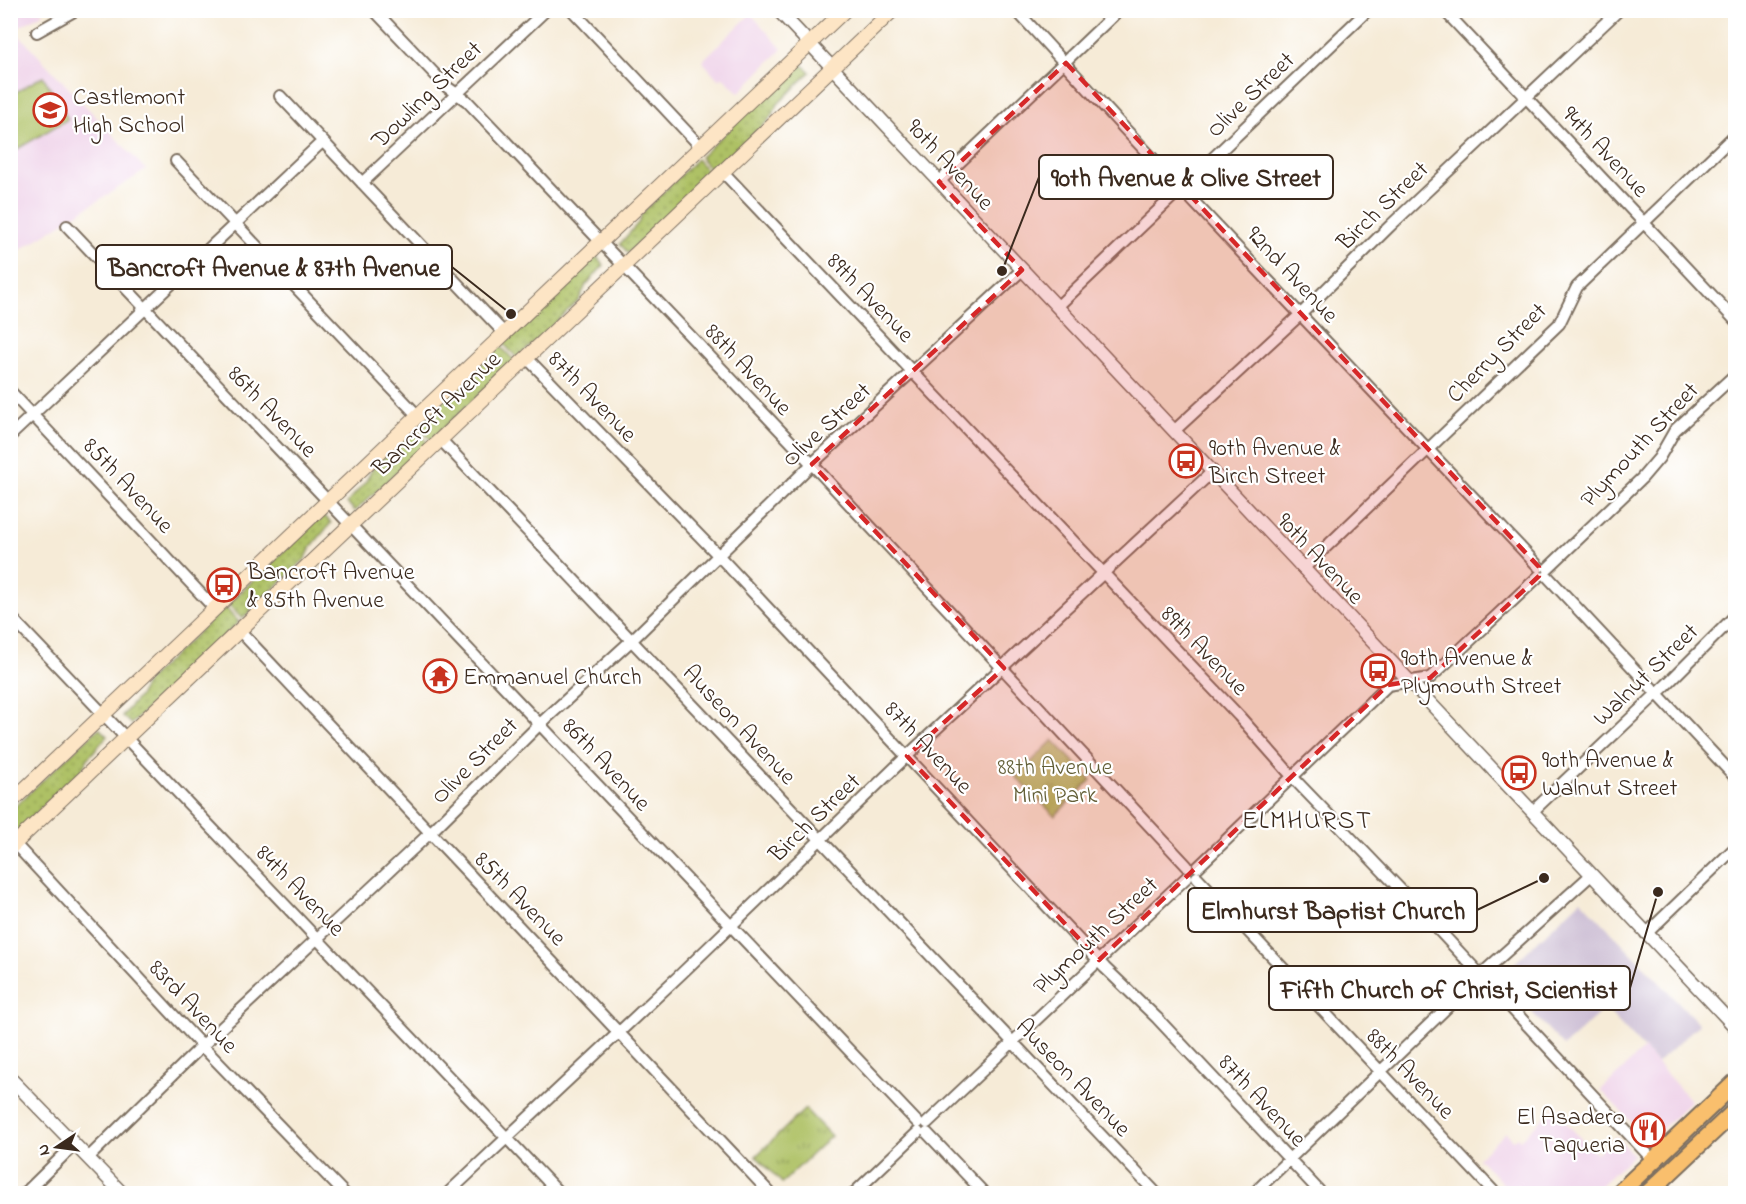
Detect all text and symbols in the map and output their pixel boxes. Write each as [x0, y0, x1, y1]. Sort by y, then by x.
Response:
street label: Dowling Street [363, 34, 491, 159]
street label: Olive Street [1200, 45, 1304, 147]
place label: Castlemont High School [73, 81, 185, 144]
school or university icon: Castlemont High School [32, 92, 68, 128]
street label: 94th Avenue [1552, 99, 1656, 207]
street label: 90th Avenue [897, 112, 1001, 220]
street label: Birch Street [1329, 154, 1438, 261]
callout: 90th Avenue & Olive Street [1039, 155, 1333, 199]
text: 90th Avenue & Olive Street [1050, 161, 1321, 199]
street label: 92nd Avenue [1237, 219, 1346, 333]
callout: Bancroft Avenue & 87th Avenue [96, 245, 452, 289]
street label: 89th Avenue [817, 246, 921, 352]
text: Bancroft Avenue & 87th Avenue [107, 251, 441, 289]
street label: Cherry Street [1439, 295, 1557, 413]
street label: 88th Avenue [695, 317, 799, 425]
street label: Bancroft Avenue [365, 344, 510, 486]
street label: 87th Avenue [538, 344, 644, 452]
street label: 86th Avenue [218, 359, 325, 467]
street label: Olive Street [775, 375, 880, 477]
street label: Plymouth Street [1573, 375, 1709, 517]
street label: 85th Avenue [73, 431, 181, 543]
place label: 90th Avenue & Birch Street [1208, 432, 1341, 495]
bus stop icon: 90th Avenue & Birch Street [1168, 443, 1204, 479]
street label: 90th Avenue [1267, 506, 1371, 614]
place label: Bancroft Avenue & 85th Avenue [246, 556, 415, 619]
bus stop icon: Bancroft Avenue & 85th Avenue [206, 567, 242, 603]
street label: 89th Avenue [1151, 599, 1255, 705]
street label: Walnut Street [1586, 616, 1708, 735]
place label: 90th Avenue & Plymouth Street [1401, 642, 1562, 706]
bus stop icon: 90th Avenue & Plymouth Street [1360, 653, 1396, 689]
temple icon: Emmanuel Church [422, 658, 458, 694]
street label: Auseon Avenue [673, 658, 803, 794]
place label: Emmanuel Church [463, 661, 642, 696]
street label: 87th Avenue [875, 694, 980, 803]
street label: Olive Street [424, 710, 528, 814]
street label: 86th Avenue [553, 711, 658, 821]
place label: 90th Avenue & Walnut Street [1542, 744, 1678, 807]
park label: 88th Avenue Mini Park [997, 751, 1113, 814]
bus stop icon: 90th Avenue & Walnut Street [1501, 755, 1537, 791]
street label: Birch Street [761, 766, 870, 873]
district label: ELMHURST [1242, 803, 1372, 841]
street label: 84th Avenue [246, 838, 352, 946]
street label: 85th Avenue [465, 844, 574, 955]
street label: Plymouth Street [1026, 869, 1168, 1005]
callout: Elmhurst Baptist Church [1188, 888, 1477, 932]
text: Elmhurst Baptist Church [1201, 894, 1465, 932]
street label: 83rd Avenue [139, 953, 245, 1063]
callout: Fifth Church of Christ, Scientist [1269, 966, 1630, 1010]
text: Fifth Church of Christ, Scientist [1278, 973, 1618, 1011]
street label: Auseon Avenue [1006, 1011, 1138, 1146]
street label: 88th Avenue [1357, 1021, 1462, 1129]
street label: 87th Avenue [1209, 1047, 1314, 1156]
place label: El Asadero Taqueria [1516, 1101, 1625, 1164]
restaurant icon: El Asadero Taqueria [1630, 1112, 1666, 1148]
north arrow [27, 1117, 87, 1177]
text: N [31, 1142, 57, 1158]

